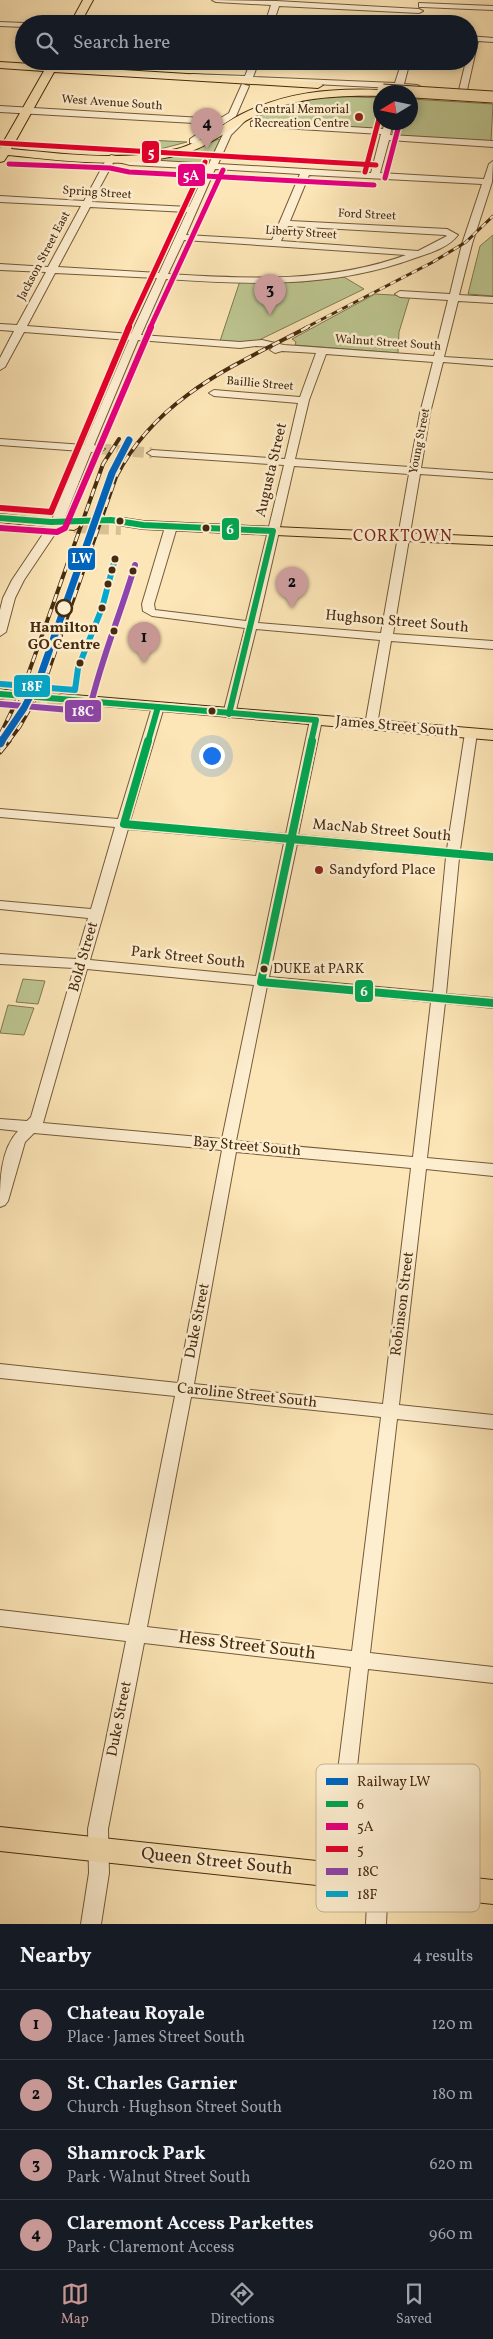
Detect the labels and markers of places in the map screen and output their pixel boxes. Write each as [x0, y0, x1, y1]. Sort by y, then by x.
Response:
place label: Central Memorial Recreation Centre [254, 102, 349, 132]
pin: 4 [191, 108, 223, 149]
marker: Central Memorial Recreation Centre [353, 111, 365, 123]
pin: 3 [254, 274, 286, 315]
unlabelled marker [115, 516, 125, 526]
unlabelled marker [201, 523, 211, 533]
unlabelled marker [110, 554, 120, 564]
unlabelled marker [107, 565, 117, 575]
unlabelled marker [128, 566, 138, 576]
pin: 2 [276, 567, 308, 608]
unlabelled marker [103, 579, 113, 589]
marker: Hamilton GO Centre [55, 599, 73, 617]
unlabelled marker [97, 603, 107, 613]
place label: Hamilton GO Centre [28, 618, 101, 656]
pin: 1 [128, 622, 160, 663]
unlabelled marker [109, 626, 119, 636]
unlabelled marker [75, 658, 85, 668]
unlabelled marker [207, 706, 217, 716]
place label: Sandyford Place [329, 860, 436, 881]
marker: Sandyford Place [313, 864, 325, 876]
place label: DUKE at PARK [273, 960, 365, 979]
marker: DUKE at PARK [259, 964, 269, 974]

